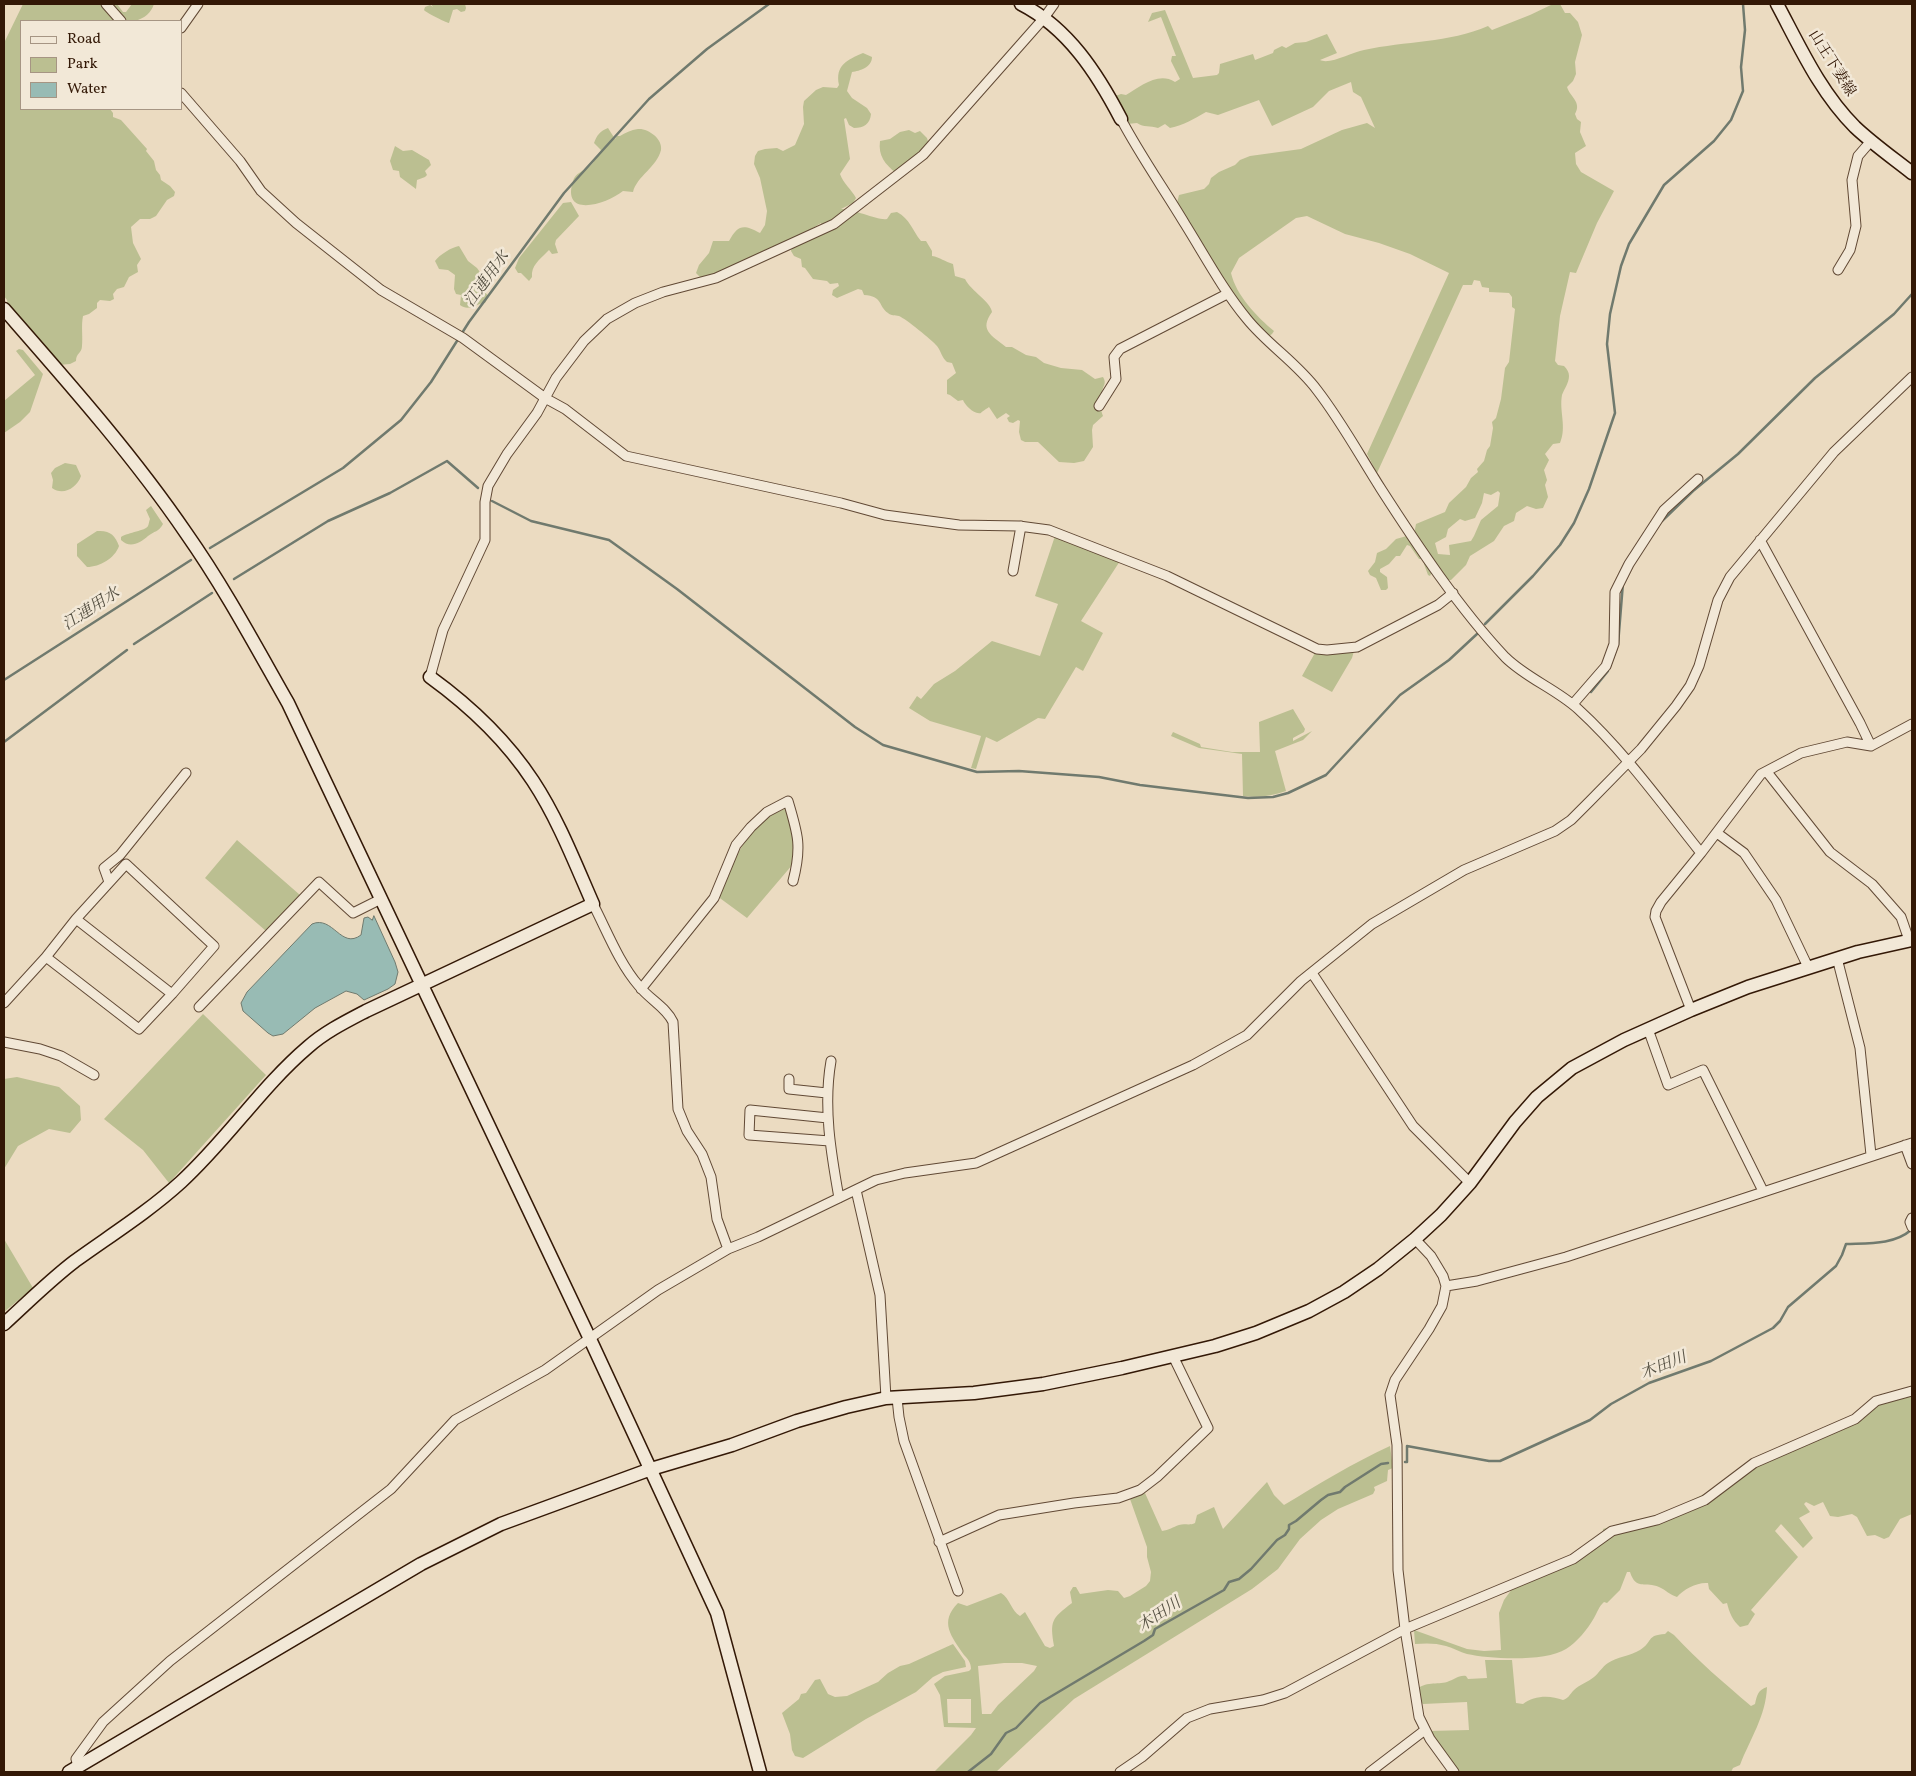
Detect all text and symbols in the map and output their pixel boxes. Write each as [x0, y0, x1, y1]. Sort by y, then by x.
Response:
legend [20, 20, 182, 110]
street label: 山王下妻線 [1803, 27, 1859, 101]
text: Road [67, 29, 101, 50]
text: Park [67, 54, 98, 75]
text: Water [67, 79, 107, 100]
water label: 江連用水 [461, 248, 515, 312]
water label: 江連用水 [60, 585, 124, 635]
water label: 木田川 [1638, 1349, 1690, 1385]
water label: 木田川 [1135, 1595, 1185, 1637]

